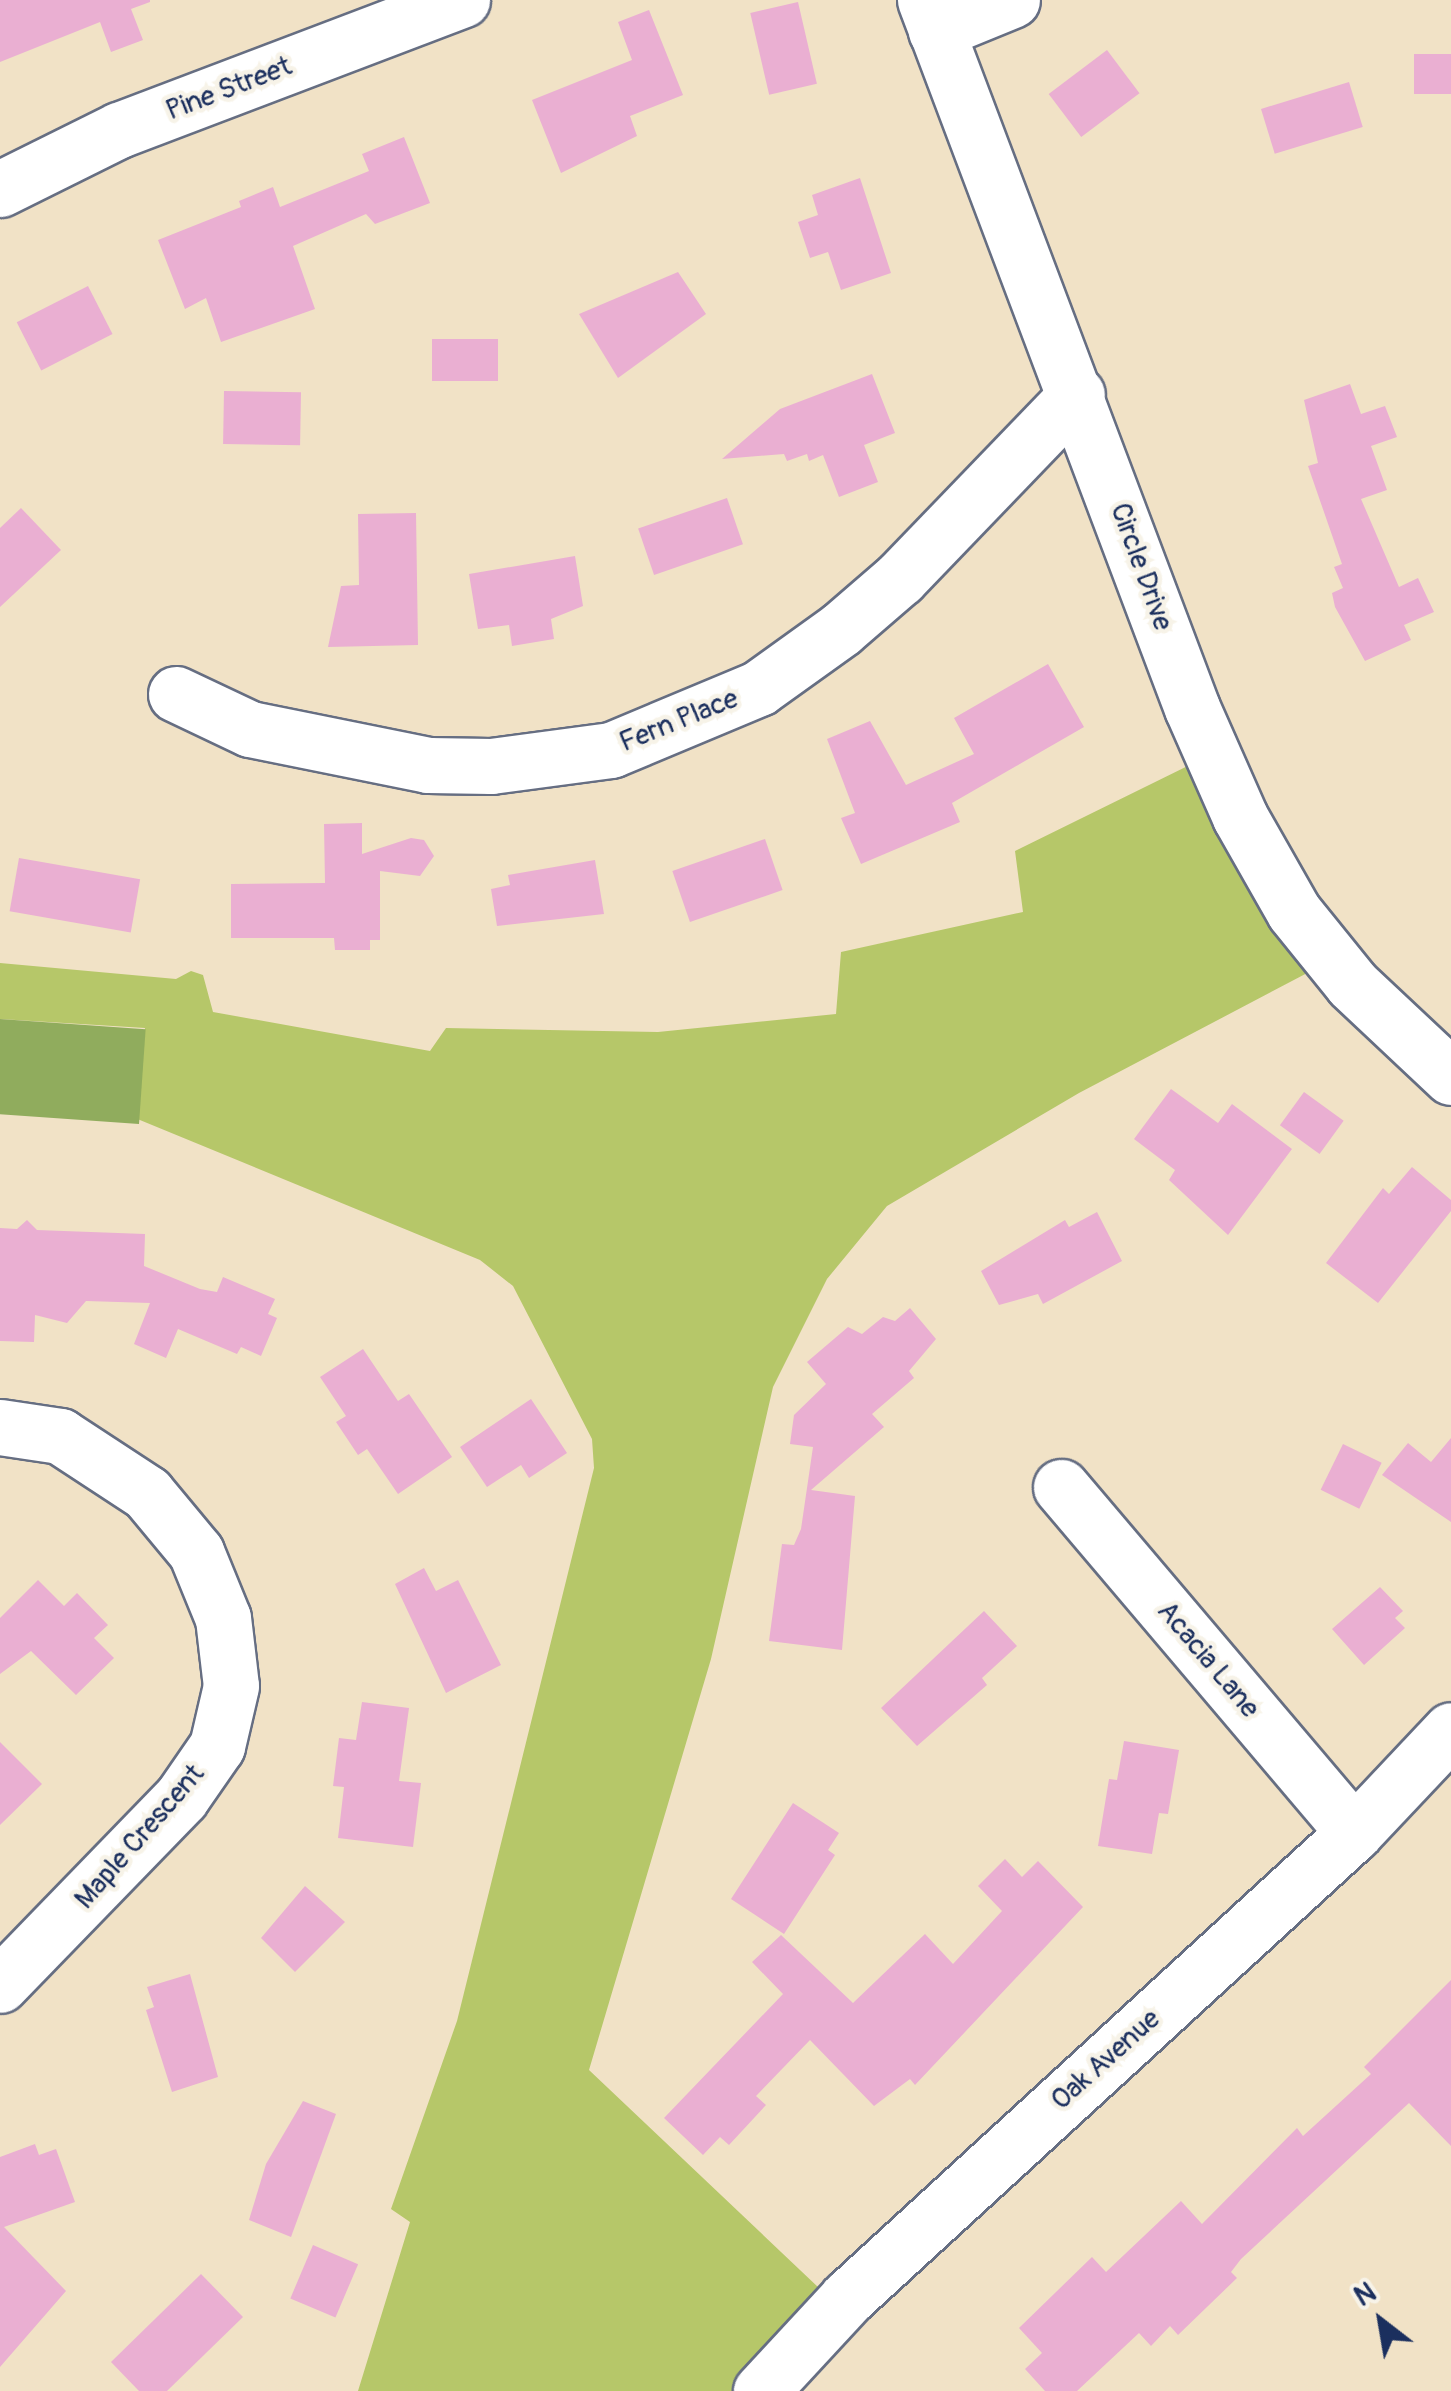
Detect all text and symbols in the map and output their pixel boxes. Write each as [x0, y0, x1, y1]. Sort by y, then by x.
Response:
street label: Pine Street [161, 50, 297, 128]
street label: Circle Drive [1103, 499, 1179, 635]
street label: Fern Place [615, 682, 743, 760]
street label: Acacia Lane [1150, 1595, 1266, 1725]
street label: Maple Crescent [68, 1758, 212, 1916]
street label: Oak Avenue [1045, 2002, 1167, 2118]
north arrow [1331, 2271, 1431, 2371]
text: N [1348, 2275, 1382, 2315]

